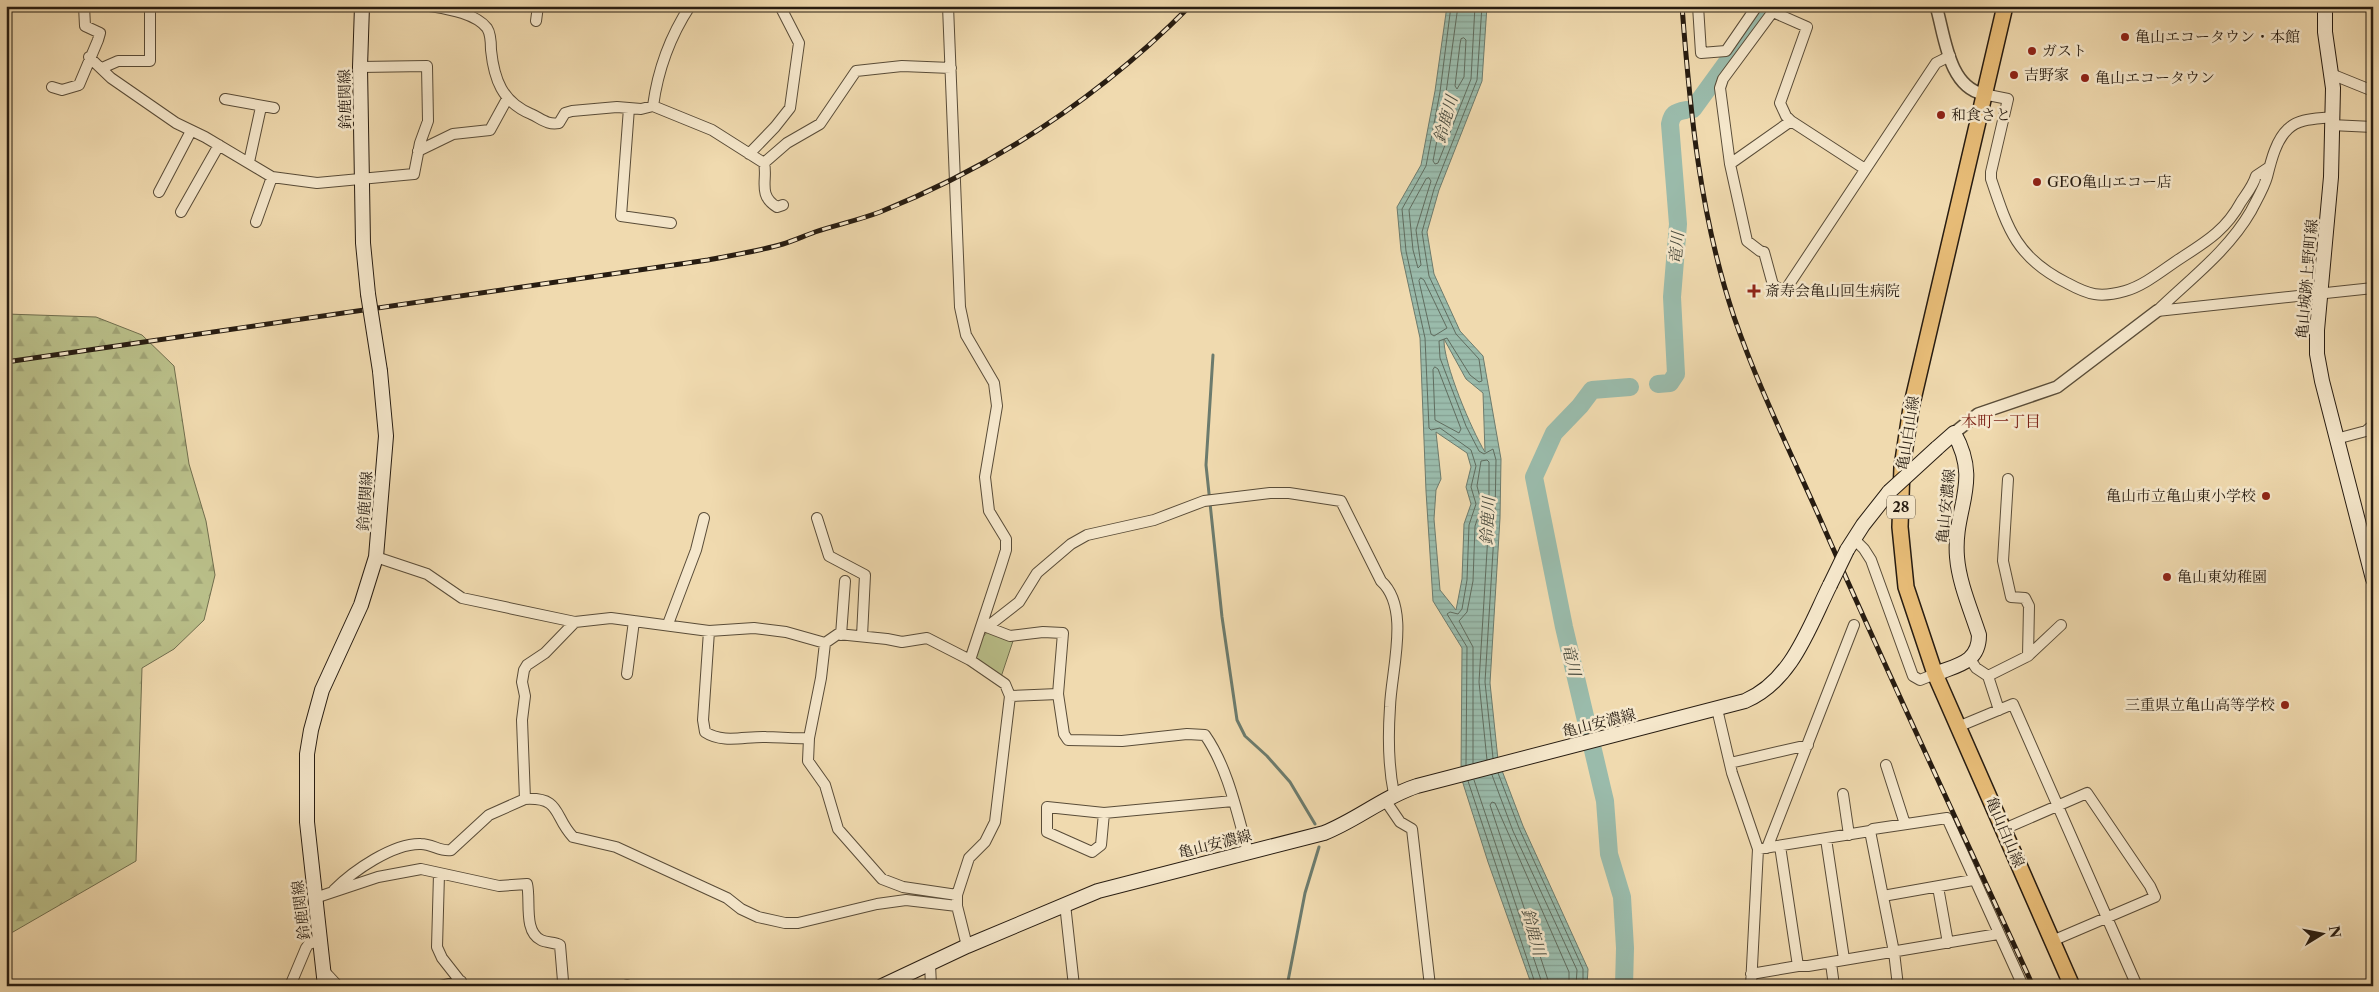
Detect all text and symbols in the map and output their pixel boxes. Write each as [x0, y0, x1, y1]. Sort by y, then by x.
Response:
place label: 亀山エコータウン・本館 [2135, 27, 2300, 46]
marker: 亀山エコータウン・本館 [2119, 31, 2131, 43]
place label: ガスト [2042, 41, 2087, 60]
marker: ガスト [2026, 45, 2038, 57]
place label: 吉野家 [2024, 65, 2069, 84]
place label: 亀山エコータウン [2095, 68, 2215, 87]
street label: 鈴鹿関線 [334, 69, 355, 129]
marker: 吉野家 [2008, 69, 2020, 81]
marker: 亀山エコータウン [2079, 72, 2091, 84]
water label: 鈴鹿川 [1429, 91, 1462, 145]
place label: 和食さと [1951, 105, 2011, 124]
marker: 和食さと [1935, 109, 1947, 121]
place label: GEO亀山エコー店 [2047, 172, 2172, 191]
marker: GEO亀山エコー店 [2031, 176, 2043, 188]
street label: 亀山城跡上野町線 [2292, 218, 2321, 340]
water label: 竜川 [1665, 229, 1688, 265]
place label: 斎寿会亀山回生病院 [1765, 281, 1900, 300]
marker: 斎寿会亀山回生病院 [1747, 284, 1761, 298]
street label: 亀山白山線 [1892, 394, 1923, 471]
district label: 本町一丁目 [1961, 411, 2041, 431]
street label: 亀山安濃線 [1932, 468, 1959, 544]
street label: 鈴鹿関線 [353, 470, 376, 532]
place label: 亀山市立亀山東小学校 [2106, 486, 2256, 505]
marker: 亀山市立亀山東小学校 [2260, 490, 2272, 502]
water label: 鈴鹿川 [1476, 495, 1498, 545]
road number: 28 [1887, 496, 1915, 518]
place label: 亀山東幼稚園 [2177, 567, 2267, 586]
marker: 亀山東幼稚園 [2161, 571, 2173, 583]
water label: 竜川 [1559, 642, 1586, 680]
place label: 三重県立亀山高等学校 [2125, 695, 2275, 714]
marker: 三重県立亀山高等学校 [2279, 699, 2291, 711]
street label: 亀山安濃線 [1560, 704, 1638, 741]
street label: 亀山白山線 [1982, 794, 2029, 870]
street label: 亀山安濃線 [1176, 825, 1254, 862]
street label: 鈴鹿関線 [287, 879, 314, 941]
water label: 鈴鹿川 [1518, 906, 1550, 960]
north arrow [2296, 910, 2346, 960]
text: N [2325, 924, 2345, 939]

